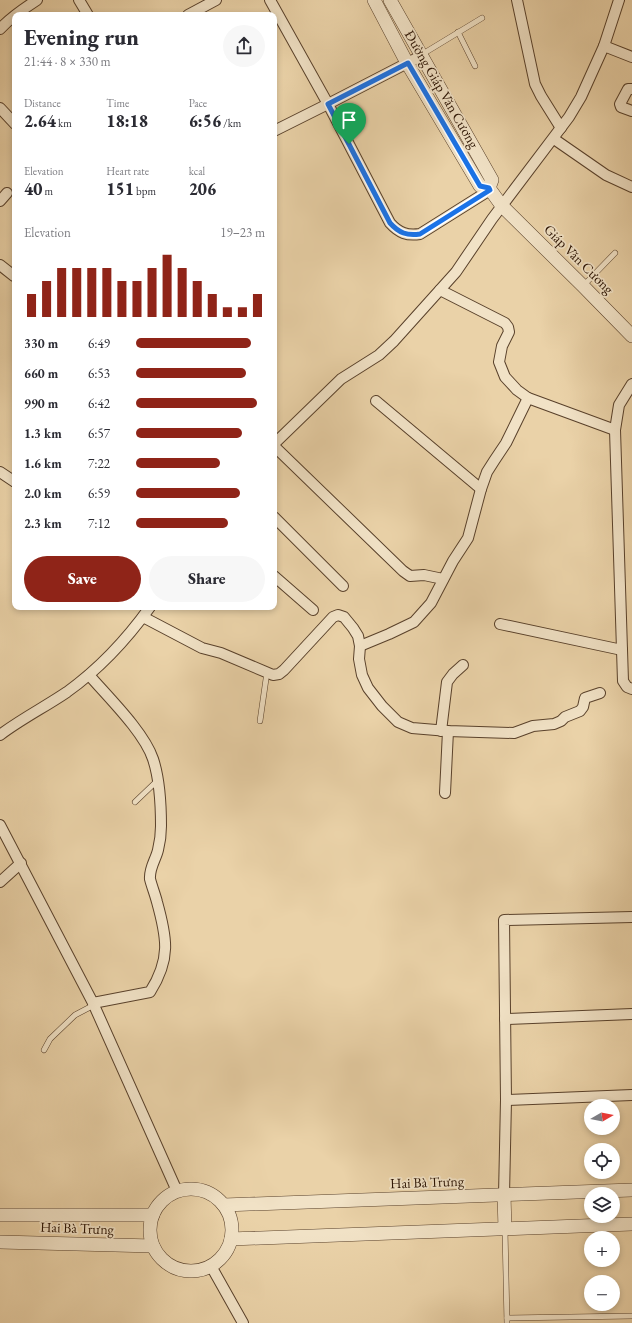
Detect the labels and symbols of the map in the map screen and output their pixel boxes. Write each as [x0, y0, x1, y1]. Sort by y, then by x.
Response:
street label: Đường Giáp Văn Cương [401, 27, 484, 152]
pin [332, 103, 366, 144]
street label: Giáp Văn Cương [540, 220, 618, 298]
north arrow [584, 1099, 620, 1135]
street label: Hai Bà Trưng [390, 1172, 465, 1192]
street label: Hai Bà Trưng [40, 1218, 115, 1238]

